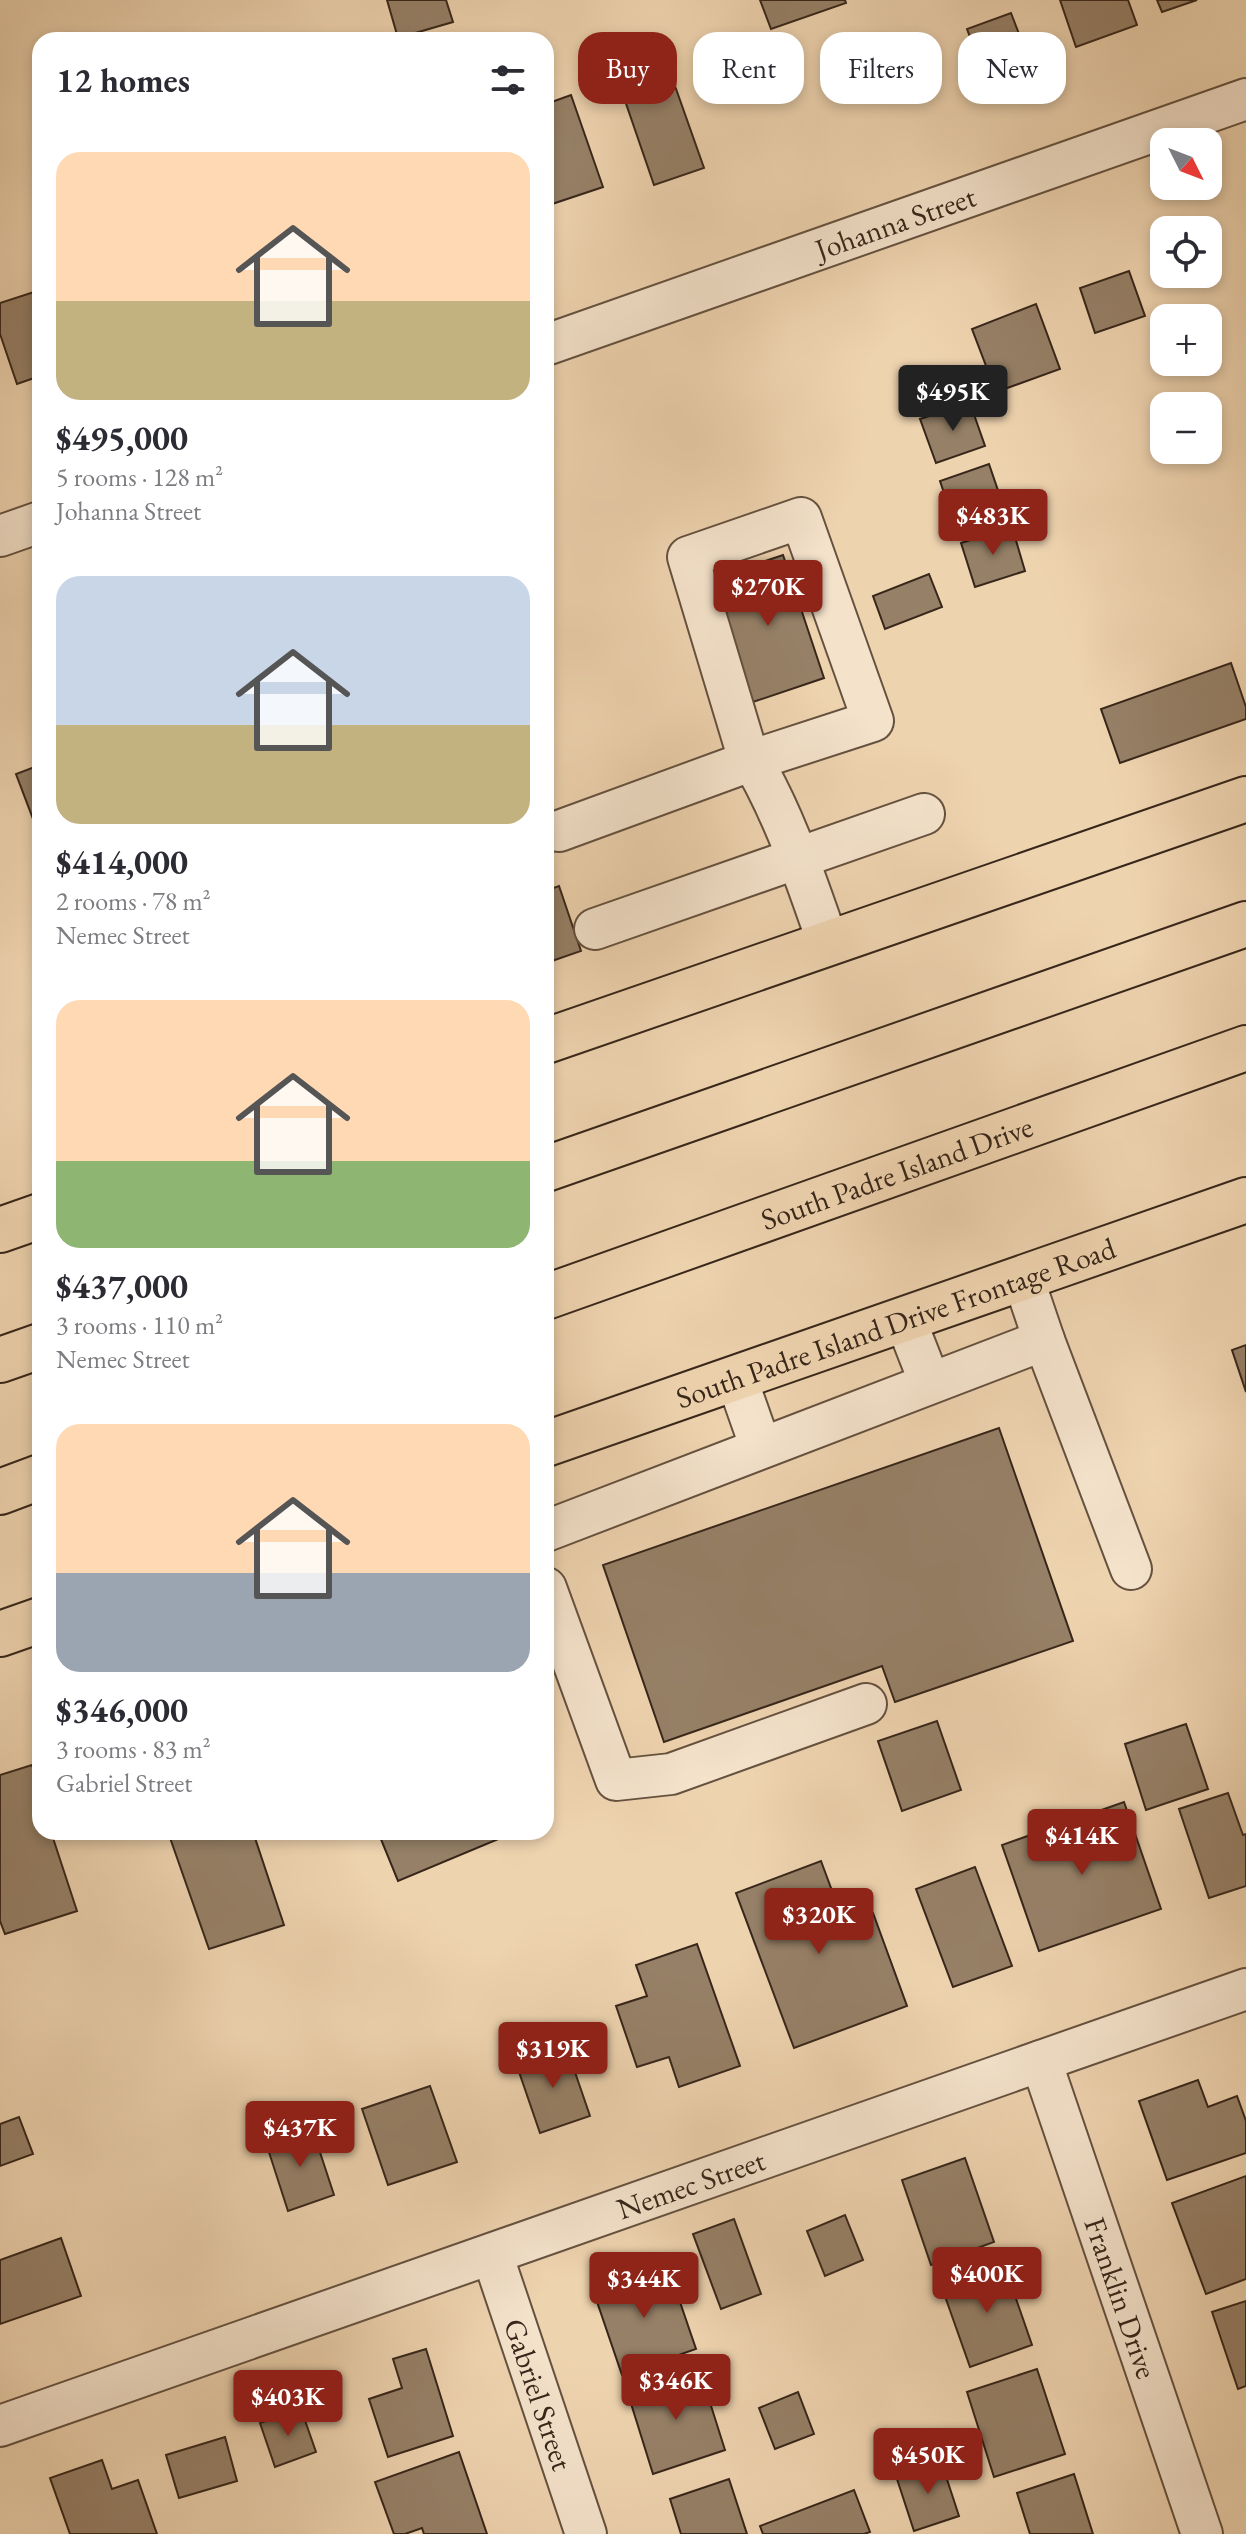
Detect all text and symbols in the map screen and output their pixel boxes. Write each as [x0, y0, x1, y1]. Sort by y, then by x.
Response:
chip: Buy [578, 32, 677, 104]
chip: Rent [693, 32, 804, 104]
chip: Filters [820, 32, 942, 104]
chip: New [958, 32, 1066, 104]
text: 12 homes [56, 58, 190, 102]
icon: filters [486, 58, 530, 102]
north arrow [1150, 128, 1222, 200]
map controls [1150, 128, 1222, 464]
street label: Johanna Street [807, 176, 981, 270]
icon: home [221, 204, 365, 348]
button: locate [1150, 216, 1222, 288]
button: + [1150, 304, 1222, 376]
pin: $495K [897, 365, 1009, 433]
text: $495K [916, 374, 990, 408]
button: − [1150, 392, 1222, 464]
text: $495,000 [56, 416, 188, 460]
text: 5 rooms · 128 m² [56, 460, 223, 494]
pin: $483K [937, 489, 1049, 557]
text: Johanna Street [56, 494, 201, 528]
text: $483K [956, 498, 1030, 532]
pin: $270K [712, 560, 824, 628]
text: $270K [731, 569, 805, 603]
icon: home [221, 628, 365, 772]
text: $414,000 [56, 840, 188, 884]
text: 2 rooms · 78 m² [56, 884, 211, 918]
text: Nemec Street [56, 918, 190, 952]
icon: home [221, 1052, 365, 1196]
street label: South Padre Island Drive [755, 1106, 1038, 1239]
street label: South Padre Island Drive Frontage Road [670, 1227, 1121, 1417]
text: $437,000 [56, 1264, 188, 1308]
text: 3 rooms · 110 m² [56, 1308, 223, 1342]
text: Nemec Street [56, 1342, 190, 1376]
icon: home [221, 1476, 365, 1620]
text: $346,000 [56, 1688, 188, 1732]
text: 3 rooms · 83 m² [56, 1732, 211, 1766]
text: Gabriel Street [56, 1766, 192, 1800]
pin: $414K [1026, 1809, 1138, 1877]
text: $414K [1045, 1818, 1119, 1852]
pin: $320K [763, 1888, 875, 1956]
text: $320K [782, 1897, 856, 1931]
pin: $319K [497, 2022, 609, 2090]
text: $319K [516, 2031, 590, 2065]
pin: $437K [244, 2101, 356, 2169]
text: $437K [263, 2110, 337, 2144]
street label: Nemec Street [611, 2140, 771, 2228]
street label: Franklin Drive [1076, 2212, 1167, 2383]
pin: $400K [931, 2247, 1043, 2315]
pin: $344K [588, 2252, 700, 2320]
text: $400K [950, 2256, 1024, 2290]
text: $344K [607, 2261, 681, 2295]
street label: Gabriel Street [496, 2313, 583, 2476]
pin: $346K [620, 2354, 732, 2422]
text: $346K [639, 2363, 713, 2397]
pin: $403K [232, 2370, 344, 2438]
text: $403K [251, 2379, 325, 2413]
pin: $450K [872, 2428, 984, 2496]
text: $450K [891, 2437, 965, 2471]

